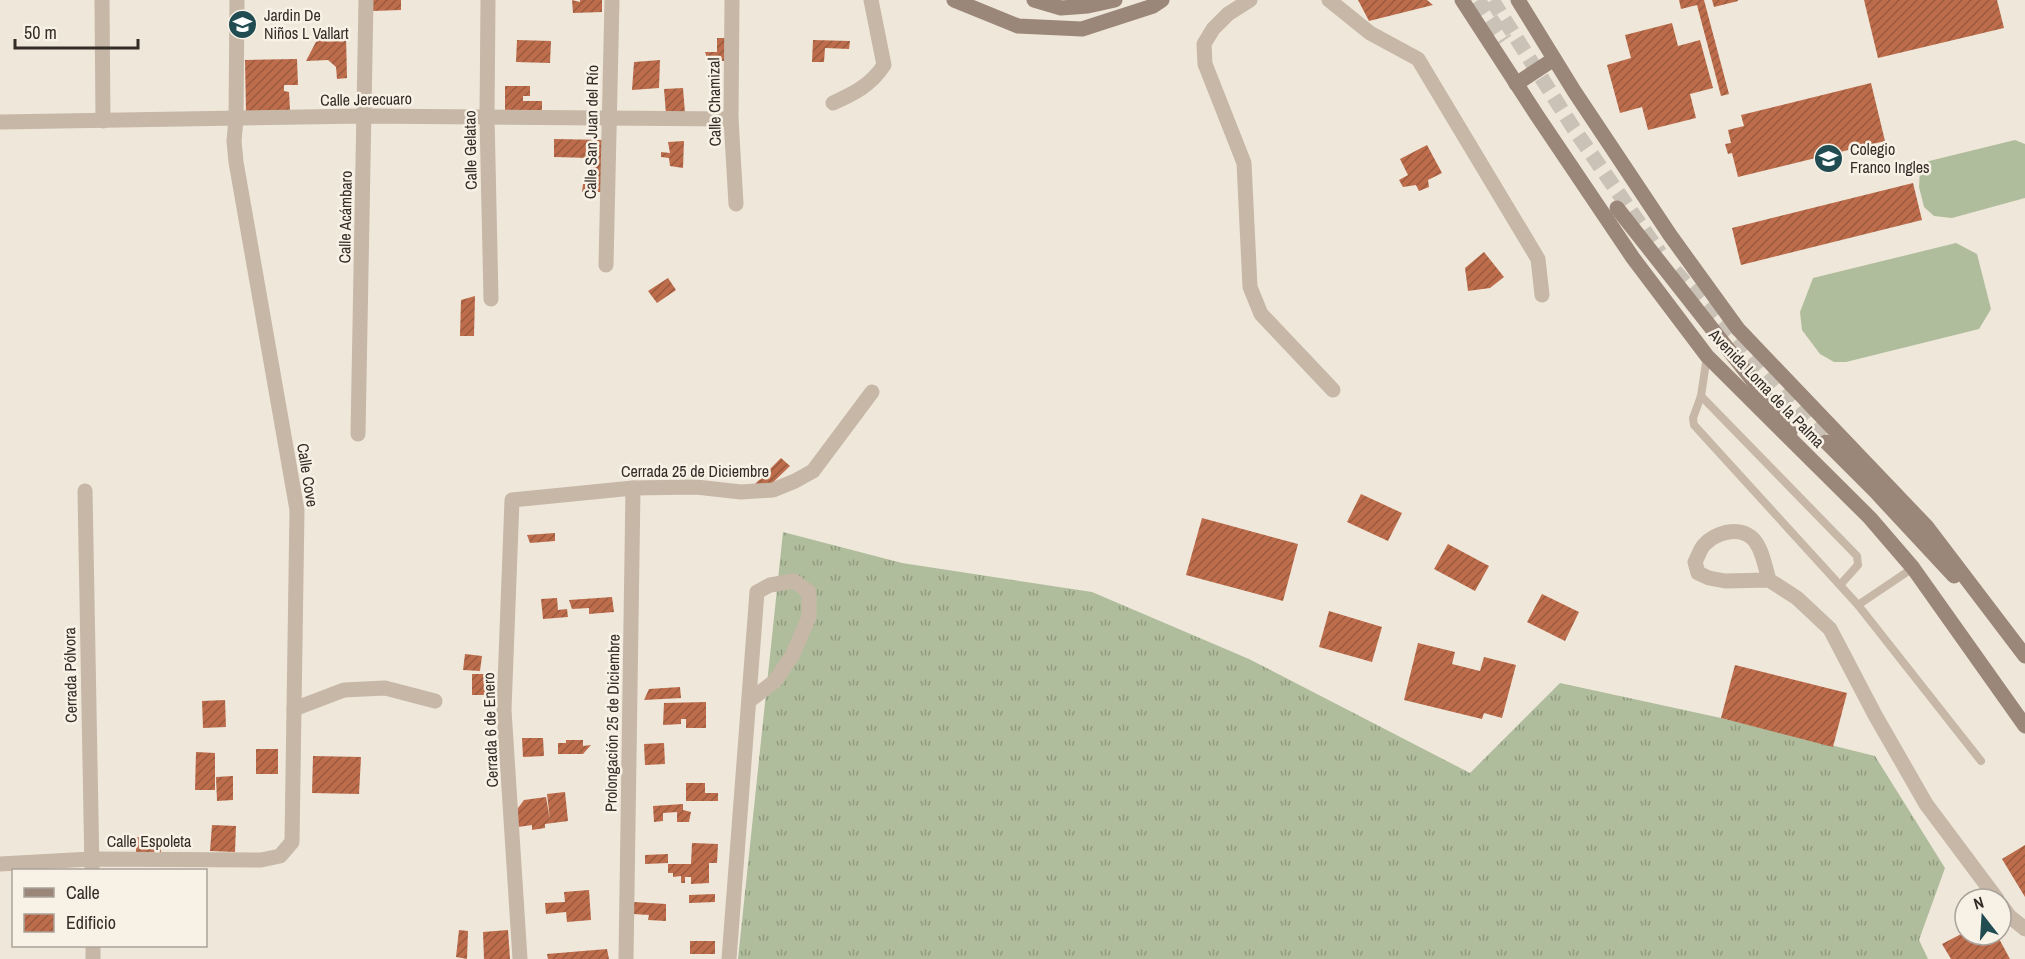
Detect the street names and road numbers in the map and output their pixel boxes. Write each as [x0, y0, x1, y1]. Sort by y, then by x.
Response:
street label: Calle Chamizal [702, 57, 726, 147]
street label: Calle San Juan del Río [579, 65, 603, 199]
street label: Calle Jerecuaro [320, 87, 412, 111]
street label: Calle Gelatao [458, 110, 482, 190]
street label: Calle Acámbaro [333, 171, 357, 263]
street label: Avenida Loma de la Palma [1704, 323, 1830, 453]
street label: Calle Cove [292, 442, 324, 508]
street label: Cerrada 25 de Diciembre [621, 460, 769, 482]
street label: Cerrada Pólvora [58, 626, 82, 723]
street label: Prolongación 25 de Diciembre [599, 634, 625, 812]
street label: Cerrada 6 de Enero [477, 672, 503, 788]
street label: Calle Espoleta [107, 830, 192, 852]

